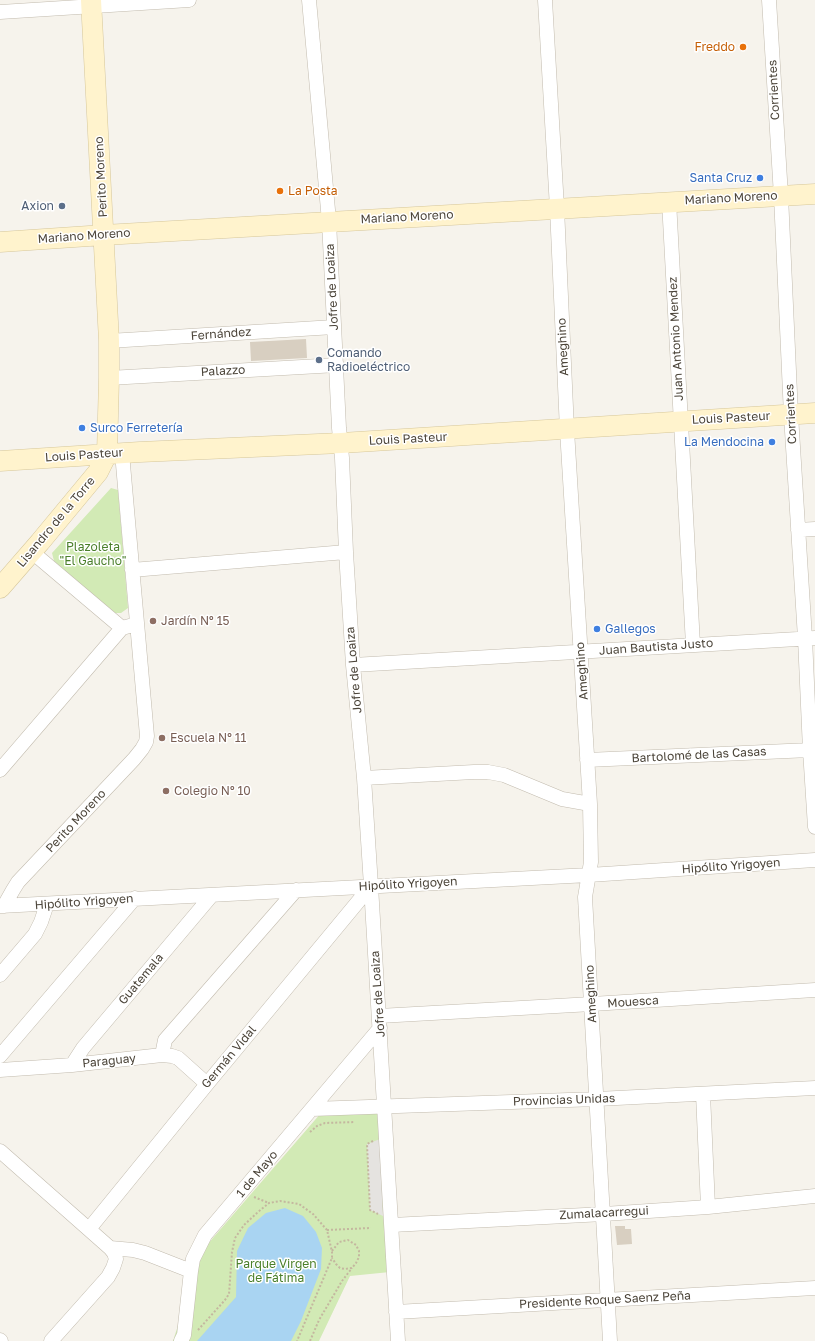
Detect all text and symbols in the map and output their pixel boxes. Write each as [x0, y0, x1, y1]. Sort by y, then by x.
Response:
place label: Freddo [694, 40, 735, 54]
marker: Freddo [738, 42, 748, 52]
street label: Corrientes [765, 60, 783, 120]
street label: Perito Moreno [92, 136, 110, 218]
place label: Santa Cruz [689, 171, 752, 185]
marker: Santa Cruz [755, 173, 765, 183]
place label: La Posta [288, 184, 338, 198]
marker: La Posta [275, 186, 285, 196]
street label: Mariano Moreno [684, 188, 778, 208]
place label: Axion [21, 199, 54, 213]
marker: Axion [57, 201, 67, 211]
street label: Mariano Moreno [360, 207, 454, 227]
street label: Mariano Moreno [37, 226, 131, 246]
street label: Jofre de Loaiza [323, 243, 341, 331]
street label: Juan Antonio Mendez [666, 277, 686, 401]
street label: Ameghino [554, 318, 572, 376]
street label: Fernández [190, 325, 252, 343]
place label: Comando Radioeléctrico [327, 346, 410, 374]
marker: Comando Radioeléctrico [314, 355, 324, 365]
street label: Palazzo [200, 363, 246, 379]
street label: Corrientes [782, 384, 800, 444]
street label: Louis Pasteur [692, 409, 770, 427]
place label: Surco Ferretería [90, 421, 183, 435]
marker: Surco Ferretería [77, 423, 87, 433]
street label: Louis Pasteur [369, 430, 447, 448]
place label: La Mendocina [684, 435, 764, 449]
marker: La Mendocina [767, 437, 777, 447]
street label: Louis Pasteur [44, 445, 124, 465]
street label: Lisandro de la Torre [14, 474, 98, 570]
park label: Plazoleta "El Gaucho" [59, 540, 127, 568]
place label: Jardín Nº 15 [161, 614, 229, 628]
marker: Jardín Nº 15 [148, 616, 158, 626]
place label: Gallegos [605, 622, 656, 636]
marker: Gallegos [592, 624, 602, 634]
street label: Jofre de Loaiza [343, 626, 365, 714]
street label: Juan Bautista Justo [598, 636, 714, 658]
street label: Ameghino [573, 641, 591, 701]
place label: Escuela Nº 11 [170, 731, 246, 745]
marker: Escuela Nº 11 [157, 733, 167, 743]
street label: Bartolomé de las Casas [631, 744, 767, 766]
place label: Colegio Nº 10 [174, 784, 251, 798]
street label: Perito Moreno [43, 786, 109, 856]
marker: Colegio Nº 10 [161, 786, 171, 796]
street label: Hipólito Yrigoyen [681, 855, 781, 877]
street label: Hipólito Yrigoyen [358, 874, 458, 894]
street label: Hipólito Yrigoyen [34, 891, 134, 913]
street label: Jofre de Loaiza [368, 950, 388, 1038]
street label: Guatemala [116, 951, 166, 1007]
street label: Ameghino [582, 965, 600, 1023]
street label: Mouesca [607, 993, 659, 1011]
street label: Germán Vidal [199, 1023, 259, 1091]
street label: Paraguay [82, 1051, 136, 1071]
street label: Provincias Unidas [513, 1091, 615, 1109]
street label: 1 de Mayo [233, 1148, 281, 1200]
street label: Zumalacarregui [559, 1203, 649, 1223]
park label: Parque Virgen de Fátima [235, 1257, 317, 1285]
street label: Presidente Roque Saenz Peña [519, 1288, 691, 1312]

